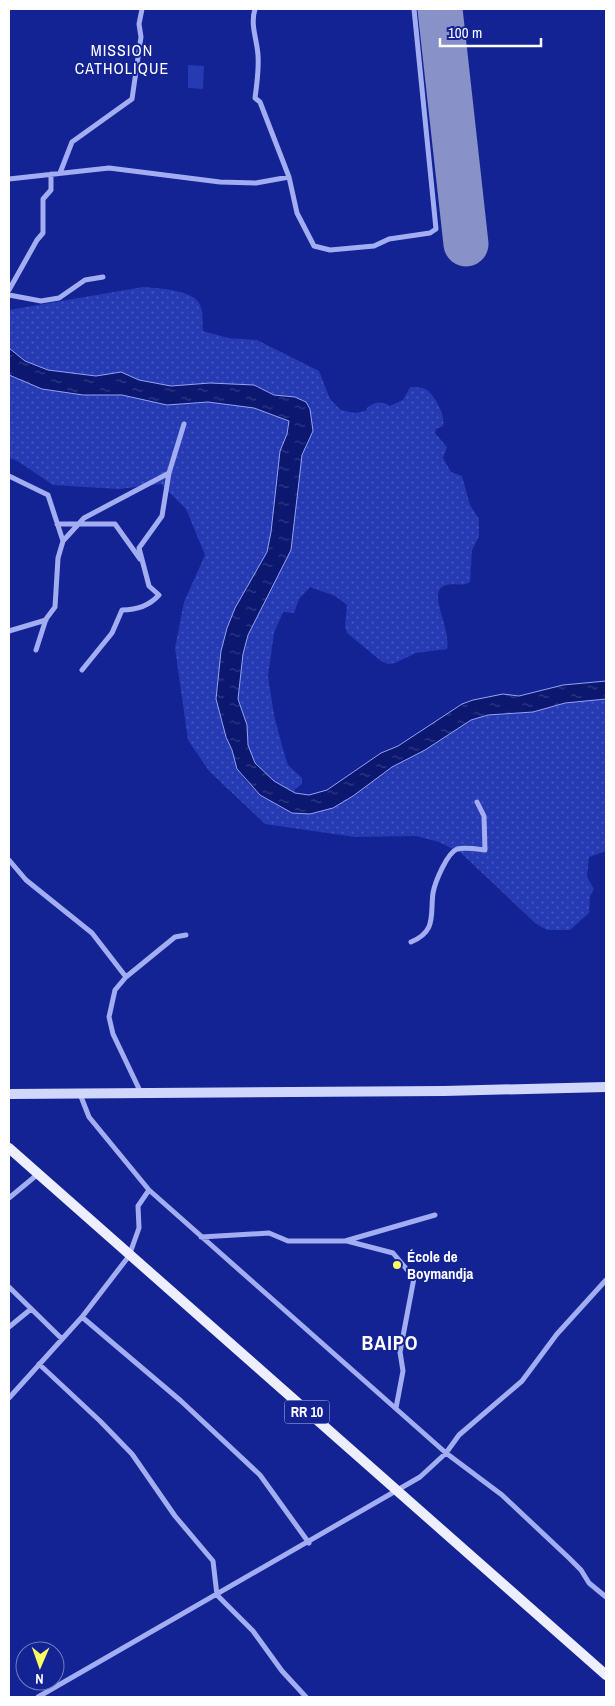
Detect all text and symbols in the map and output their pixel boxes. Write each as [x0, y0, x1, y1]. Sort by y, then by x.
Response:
scale bar [440, 15, 541, 47]
text: 100 m [448, 22, 482, 43]
district label: MISSION CATHOLIQUE [75, 39, 169, 79]
place label: École de Boymandja [407, 1246, 473, 1284]
marker: École de Boymandja [391, 1259, 403, 1271]
district label: BAIPO [362, 1329, 418, 1356]
road number: RR 10 [284, 1400, 330, 1424]
north arrow [15, 1641, 65, 1691]
text: N [35, 1670, 44, 1688]

